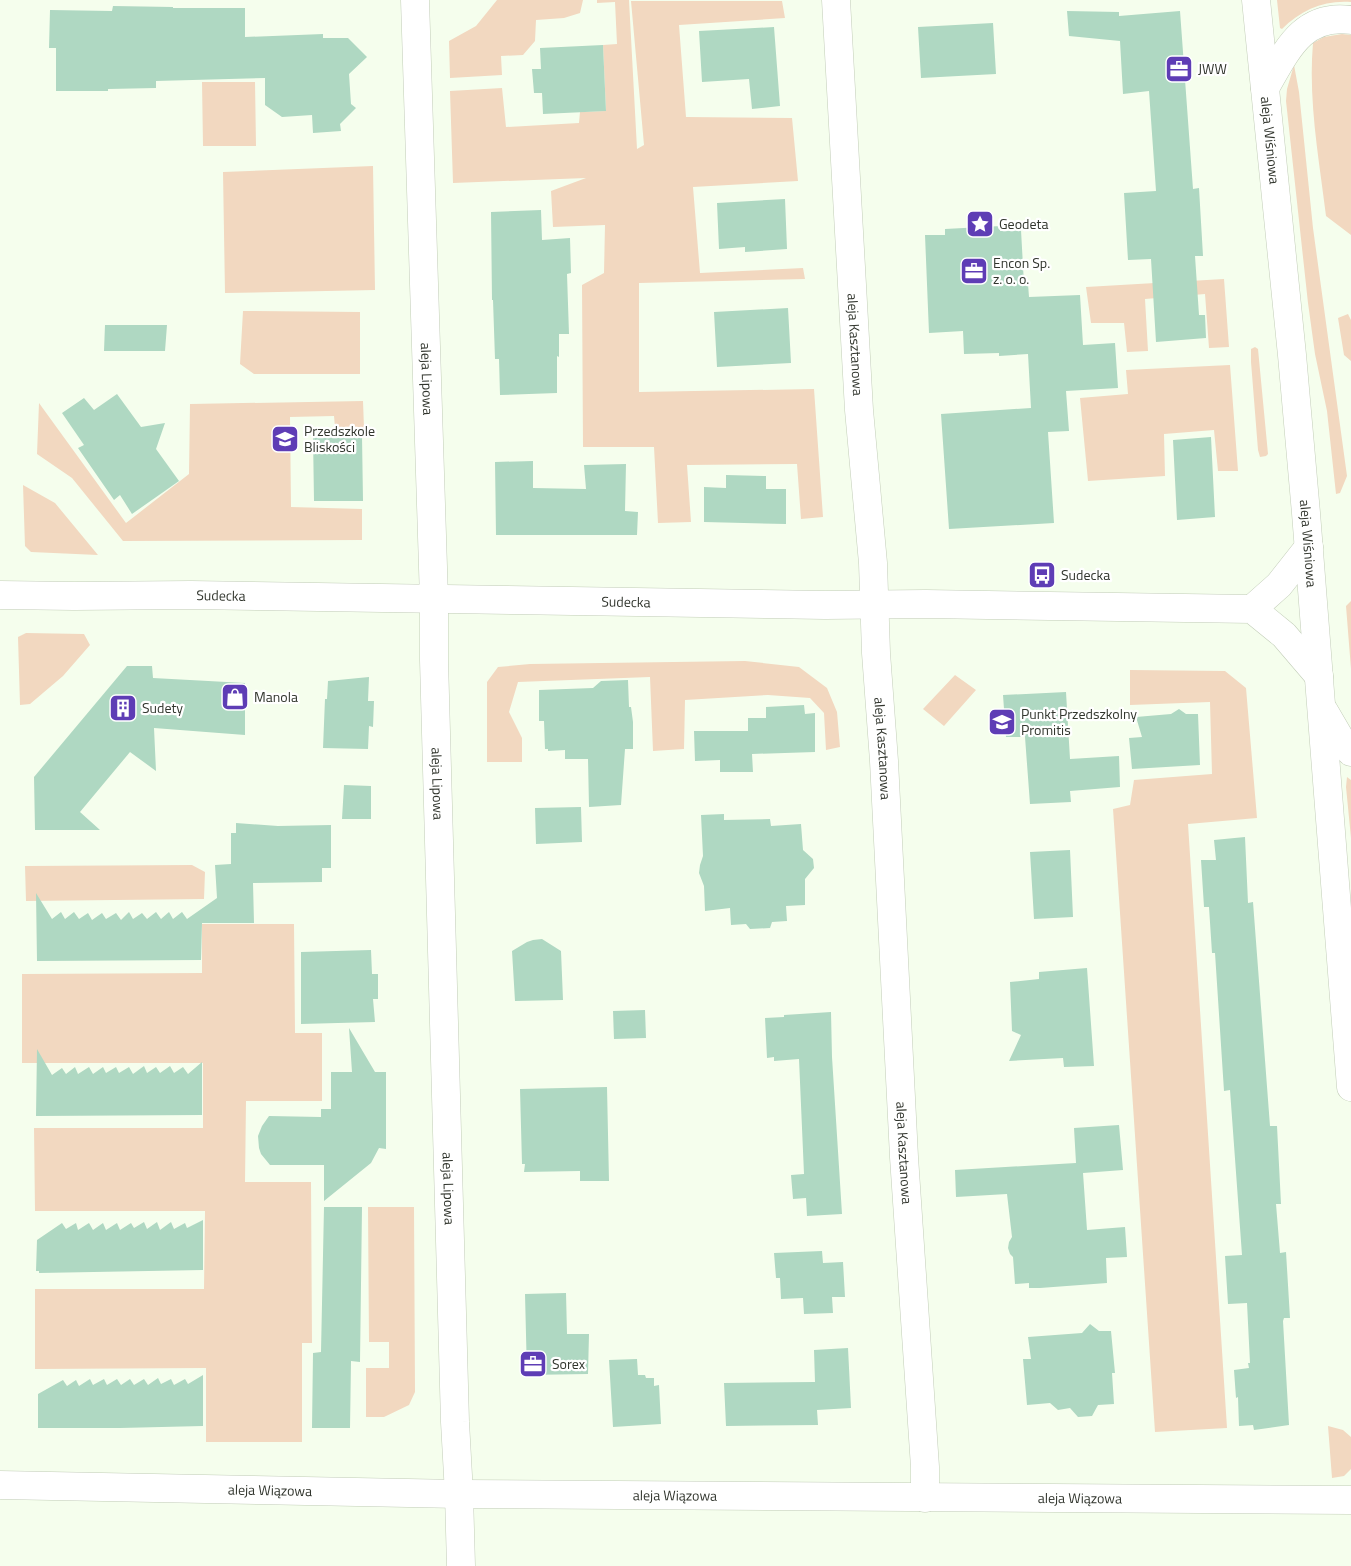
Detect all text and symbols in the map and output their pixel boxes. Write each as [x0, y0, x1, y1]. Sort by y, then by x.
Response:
office icon: JWW [1164, 54, 1194, 84]
place label: JWW [1198, 58, 1227, 79]
street label: aleja Wiśniowa [1256, 95, 1286, 185]
place icon: Geodeta [965, 209, 995, 239]
place label: Geodeta [999, 213, 1048, 234]
place label: Encon Sp. z. o. o. [993, 252, 1050, 289]
office icon: Encon Sp. z. o. o. [959, 256, 989, 286]
street label: aleja Kasztanowa [842, 293, 869, 396]
street label: aleja Lipowa [416, 342, 439, 415]
place label: Przedszkole Bliskości [304, 420, 375, 457]
school or university icon: Przedszkole Bliskości [270, 424, 300, 454]
street label: aleja Wiśniowa [1295, 499, 1323, 588]
bus stop icon: Sudecka [1027, 560, 1057, 590]
place label: Sudecka [1061, 564, 1110, 585]
street label: Sudecka [196, 584, 246, 606]
street label: Sudecka [601, 590, 651, 612]
shop icon: Manola [220, 682, 250, 712]
place label: Manola [254, 686, 298, 707]
building icon: Sudety [108, 693, 138, 723]
street label: aleja Kasztanowa [869, 696, 897, 800]
place label: Sudety [142, 697, 183, 718]
place label: Punkt Przedszkolny Promitis [1021, 703, 1137, 740]
school or university icon: Punkt Przedszkolny Promitis [987, 707, 1017, 737]
street label: aleja Lipowa [426, 747, 449, 820]
street label: aleja Kasztanowa [891, 1101, 918, 1205]
street label: aleja Lipowa [438, 1152, 461, 1225]
office icon: Sorex [518, 1349, 548, 1379]
place label: Sorex [552, 1353, 586, 1374]
street label: aleja Wiązowa [228, 1478, 312, 1501]
street label: aleja Wiązowa [633, 1484, 717, 1506]
street label: aleja Wiązowa [1038, 1487, 1122, 1508]

